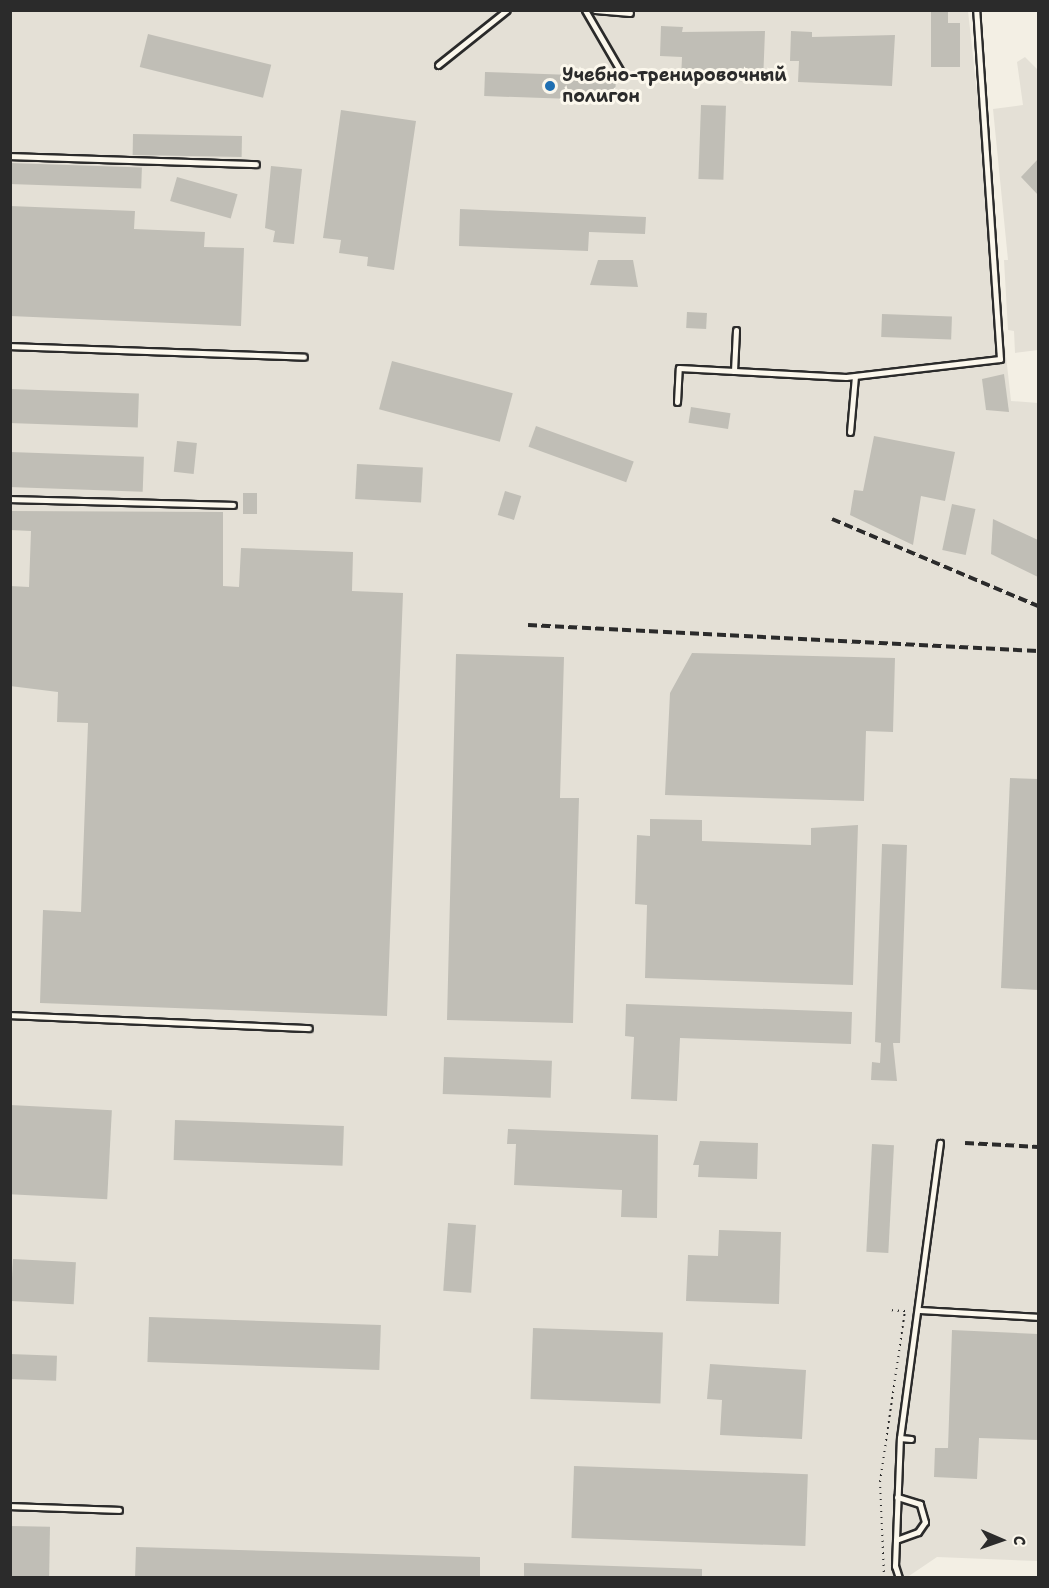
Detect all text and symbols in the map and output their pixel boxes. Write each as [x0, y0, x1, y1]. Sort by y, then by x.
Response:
place label: Учебно-тренировочный полигон [562, 65, 787, 107]
marker: Учебно-тренировочный полигон [543, 79, 557, 93]
north arrow [971, 1510, 1031, 1570]
text: С [1009, 1535, 1030, 1546]

